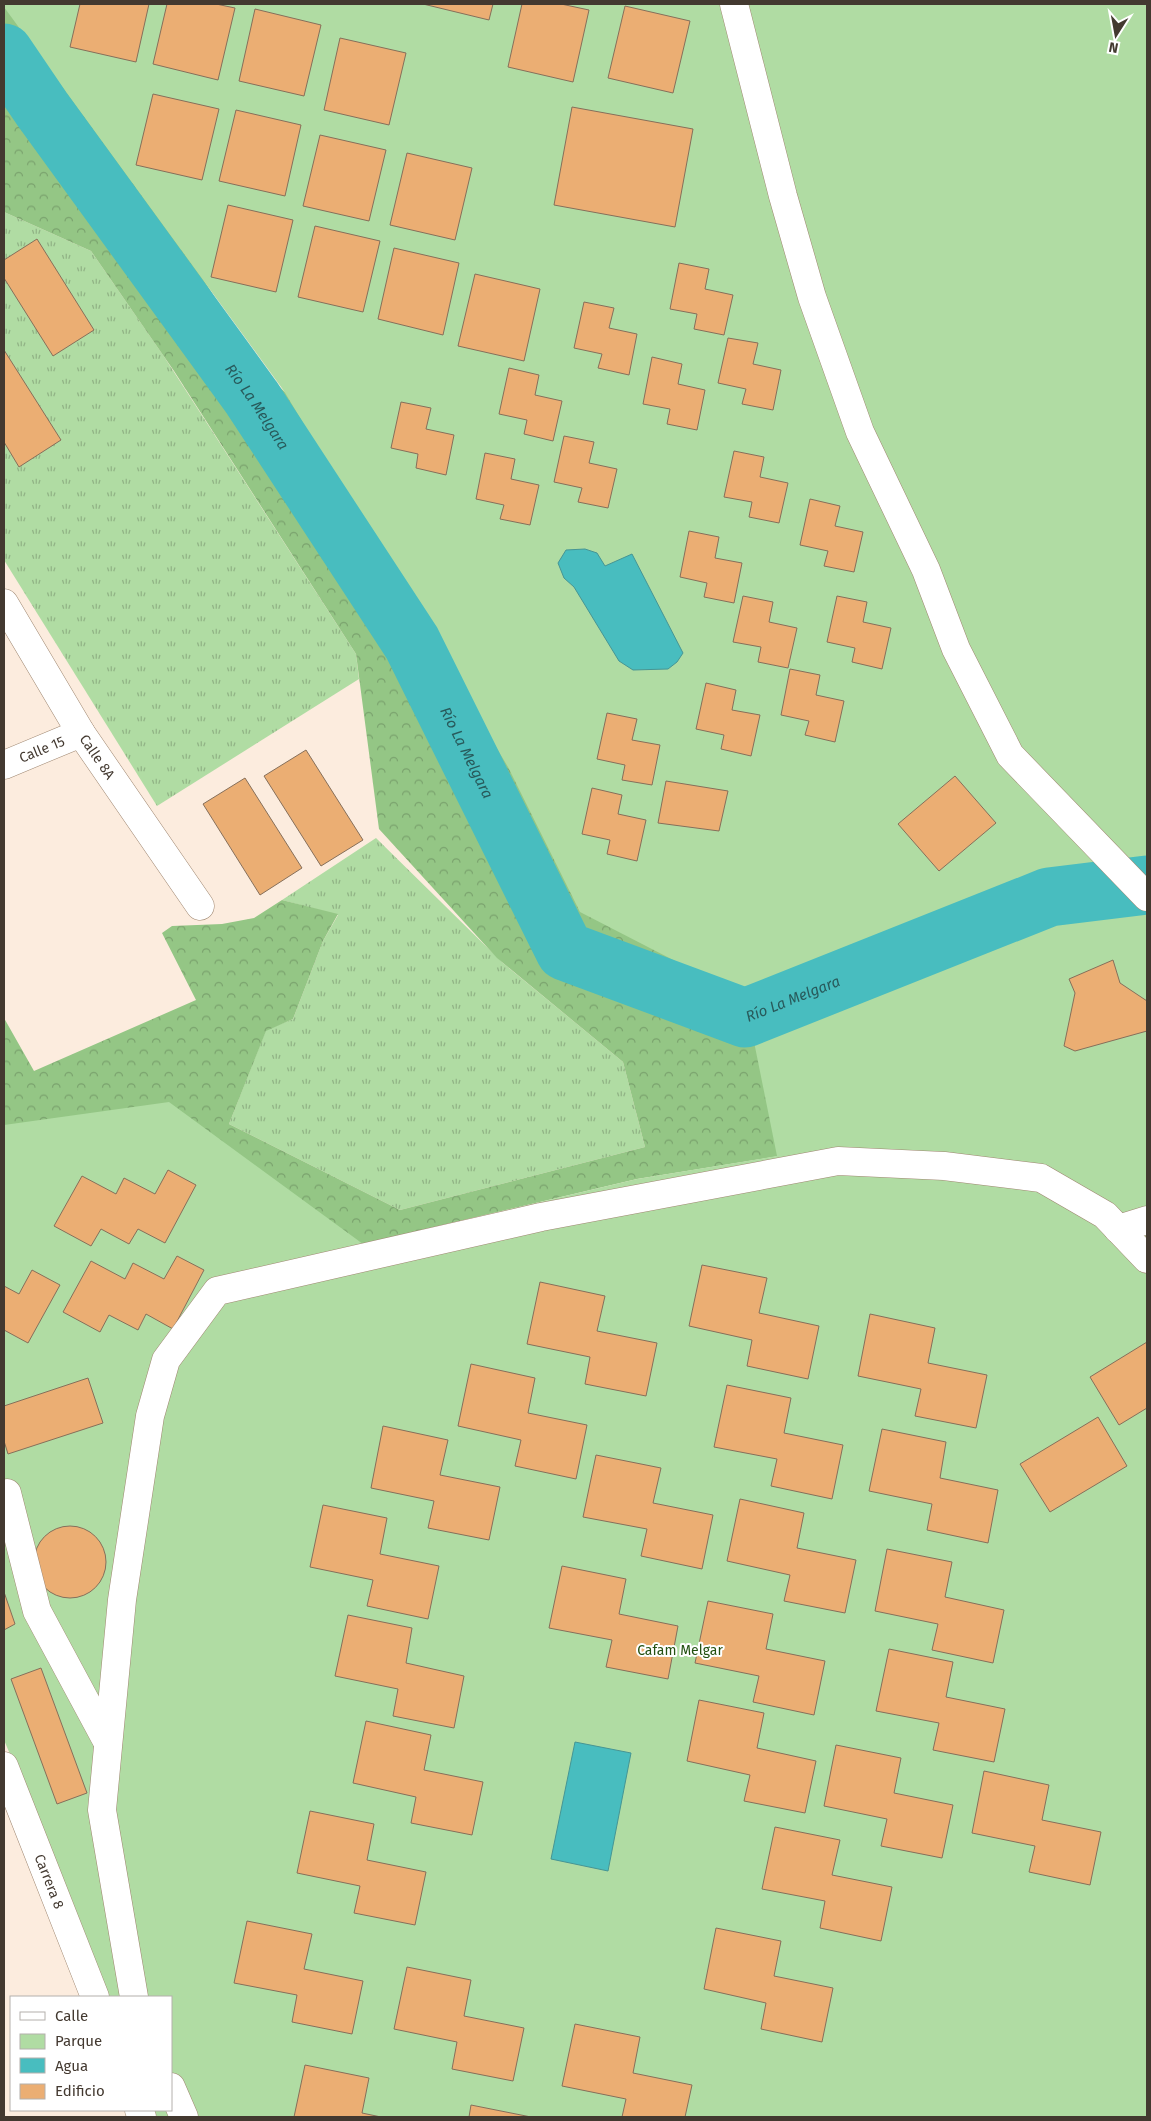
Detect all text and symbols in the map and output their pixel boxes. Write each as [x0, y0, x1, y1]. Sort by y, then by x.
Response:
north arrow [1091, 10, 1141, 60]
text: N [1107, 38, 1120, 57]
water label: Río La Melgara [221, 360, 292, 453]
water label: Río La Melgara [436, 704, 497, 801]
street label: Calle 8A [76, 731, 119, 782]
street label: Calle 15 [17, 732, 67, 766]
water label: Río La Melgara [743, 972, 843, 1026]
park label: Cafam Melgar [637, 1642, 723, 1659]
street label: Carrera 8 [31, 1852, 68, 1911]
legend [10, 1996, 172, 2111]
text: Calle [55, 2007, 88, 2025]
text: Parque [55, 2032, 102, 2050]
text: Agua [55, 2057, 88, 2075]
text: Edificio [55, 2082, 105, 2100]

